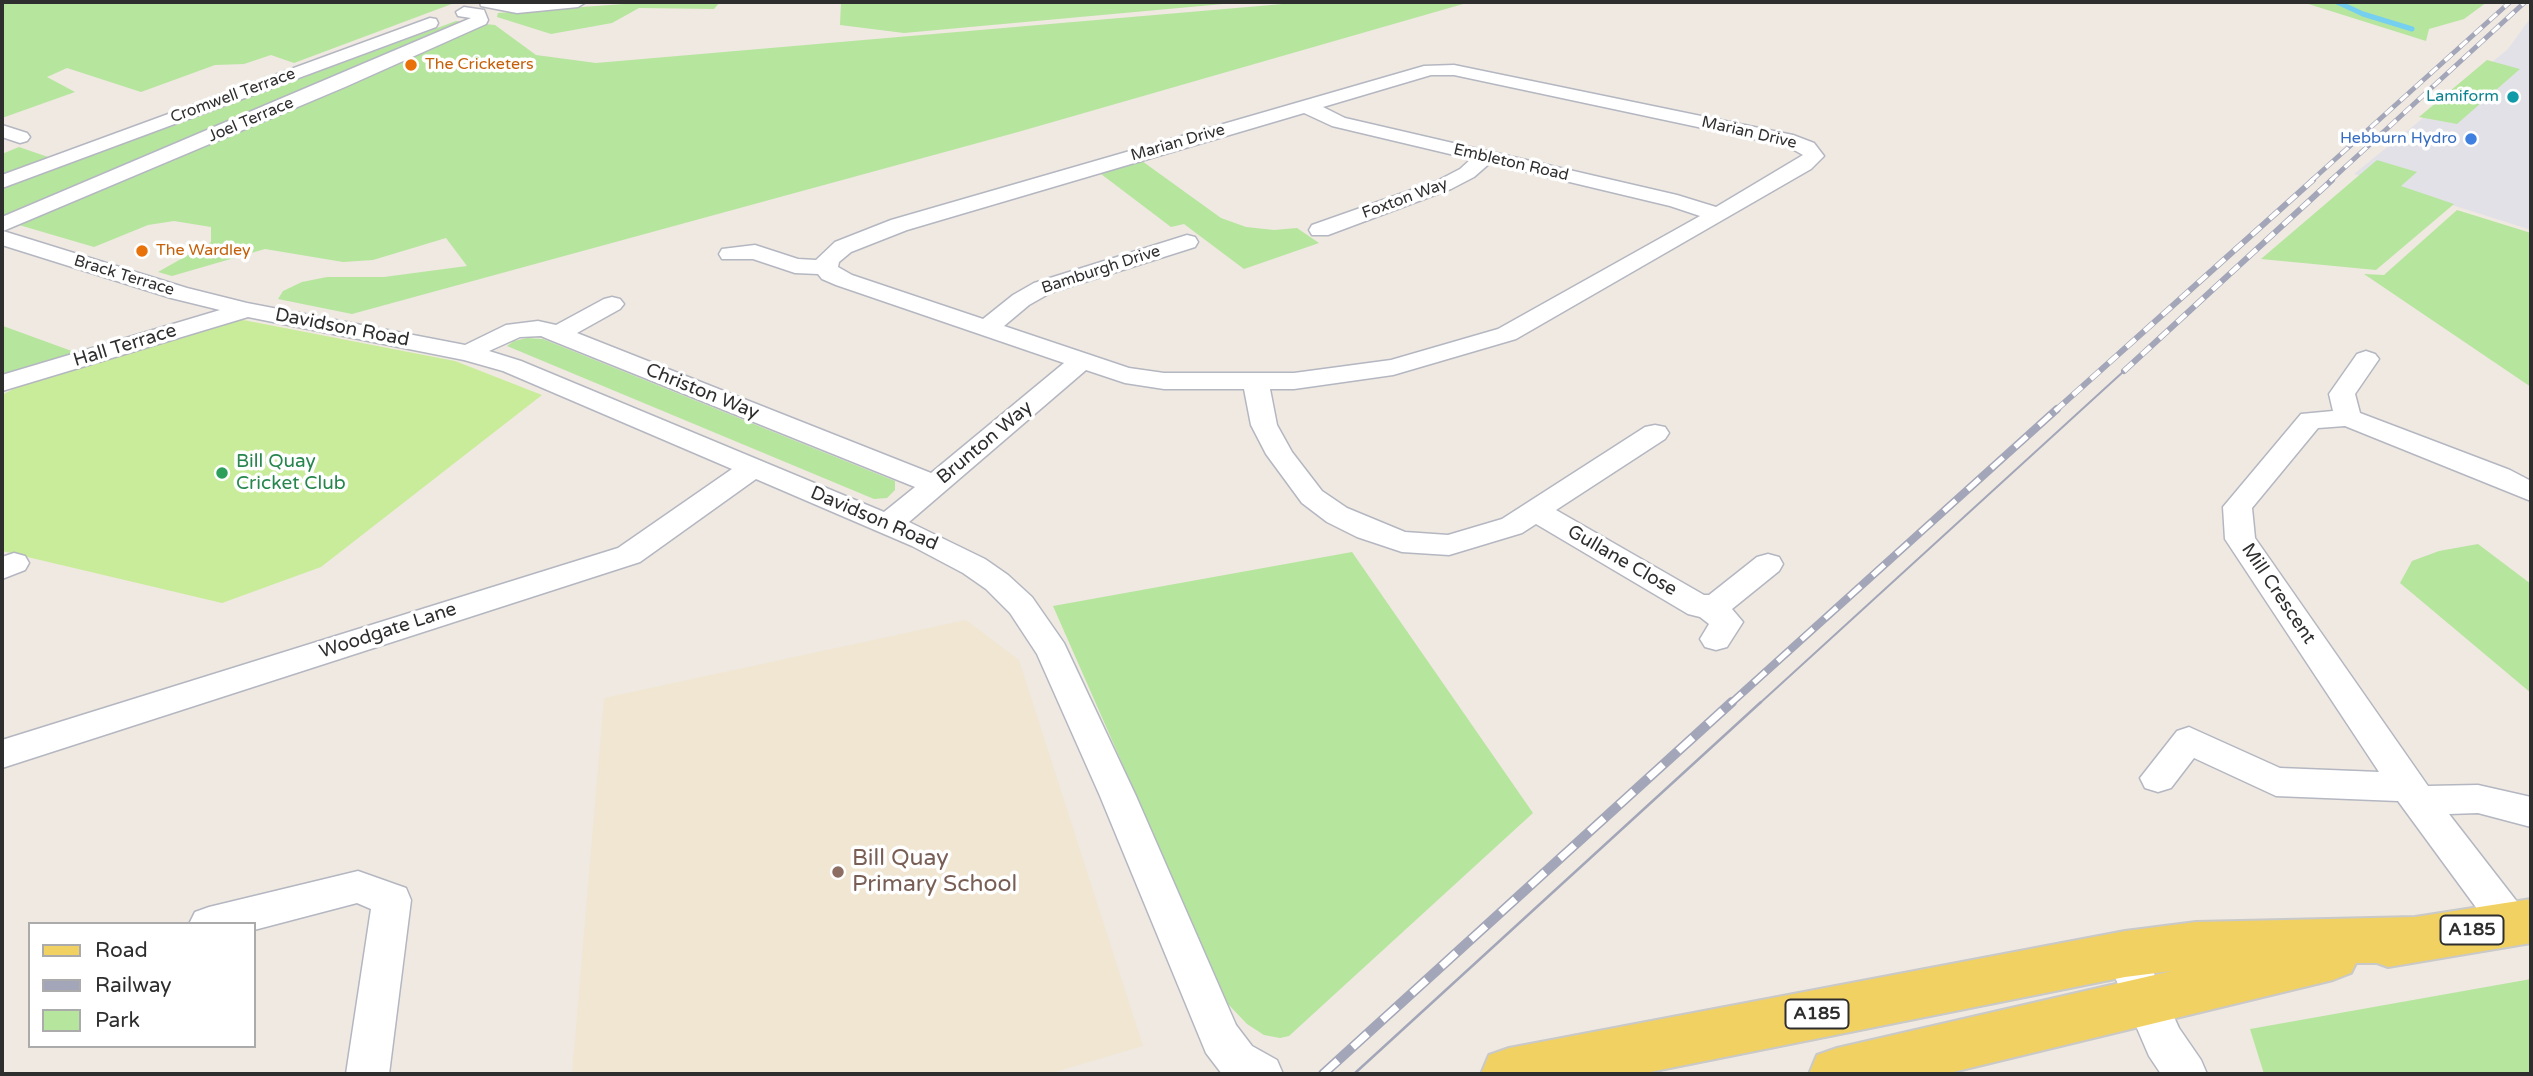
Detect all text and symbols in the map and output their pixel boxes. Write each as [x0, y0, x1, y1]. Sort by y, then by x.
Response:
place label: The Cricketers [425, 55, 534, 75]
marker: The Cricketers [403, 57, 419, 73]
street label: Cromwell Terrace [168, 64, 298, 128]
place label: Lamiform [2426, 87, 2499, 107]
marker: Lamiform [2505, 89, 2521, 105]
street label: Joel Terrace [205, 93, 297, 147]
street label: Marian Drive [1700, 113, 1798, 153]
street label: Marian Drive [1129, 120, 1227, 166]
place label: Hebburn Hydro [2340, 129, 2457, 149]
marker: Hebburn Hydro [2463, 131, 2479, 147]
street label: Embleton Road [1451, 140, 1571, 186]
street label: Foxton Way [1359, 175, 1451, 223]
place label: The Wardley [156, 241, 251, 261]
street label: Bamburgh Drive [1039, 242, 1163, 298]
marker: The Wardley [134, 243, 150, 259]
street label: Brack Terrace [71, 252, 177, 300]
street label: Davidson Road [273, 304, 411, 352]
street label: Hall Terrace [71, 320, 179, 372]
street label: Christon Way [642, 359, 762, 425]
street label: Brunton Way [933, 396, 1037, 490]
place label: Bill Quay Cricket Club [236, 451, 346, 495]
marker: Bill Quay Cricket Club [214, 465, 230, 481]
street label: Davidson Road [807, 482, 941, 556]
street label: Gullane Close [1563, 520, 1681, 602]
street label: Mill Crescent [2236, 539, 2320, 649]
street label: Woodgate Lane [317, 598, 459, 664]
place label: Bill Quay Primary School [852, 845, 1017, 899]
marker: Bill Quay Primary School [830, 864, 846, 880]
road number: A185 [2440, 916, 2504, 945]
legend [28, 922, 256, 1048]
text: Road [95, 938, 148, 963]
text: Railway [95, 973, 172, 998]
road number: A185 [1786, 1000, 1848, 1028]
text: Park [95, 1008, 140, 1033]

